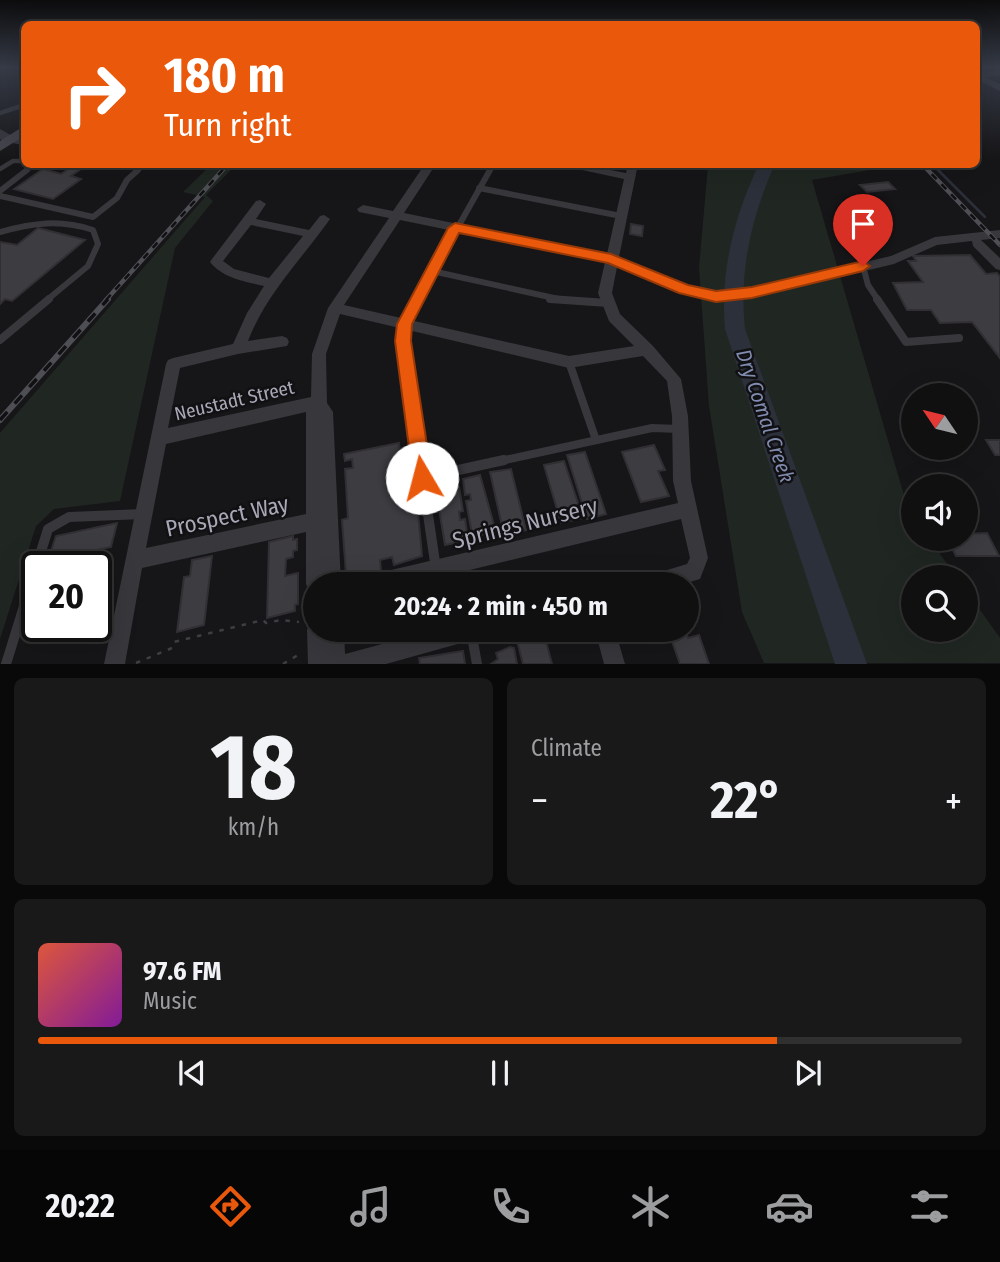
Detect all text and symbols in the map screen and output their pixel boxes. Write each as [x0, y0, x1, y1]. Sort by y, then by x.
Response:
text: 180 m [164, 46, 285, 105]
icon: right [49, 49, 140, 140]
text: Turn right [164, 106, 291, 144]
pin [833, 194, 893, 266]
icon: arrive [844, 205, 882, 243]
water label: Dry Comal Creek [730, 346, 800, 486]
street label: Neustadt Street [172, 375, 297, 425]
north arrow [901, 383, 978, 460]
map controls [901, 383, 978, 642]
position arrow [385, 441, 459, 515]
button: sound [901, 474, 978, 551]
street label: Prospect Way [163, 489, 292, 543]
street label: Springs Nursery [450, 491, 601, 555]
speed limit sign: 20 [21, 551, 112, 642]
button: search [901, 565, 978, 642]
text: 20:24 · 2 min · 450 m [394, 591, 608, 622]
text: 18 [210, 713, 297, 822]
text: Climate [531, 734, 602, 762]
text: 22° [710, 769, 783, 832]
text: − [531, 778, 548, 824]
text: + [945, 778, 962, 824]
text: km/h [228, 813, 279, 841]
text: 97.6 FM [143, 956, 221, 987]
text: Music [143, 987, 197, 1015]
icon: previous [173, 1054, 211, 1092]
icon: pause [481, 1054, 519, 1092]
icon: next [789, 1054, 827, 1092]
icon: directions [206, 1182, 255, 1231]
icon: music [346, 1182, 395, 1231]
icon: phone [486, 1182, 535, 1231]
icon: climate [626, 1182, 675, 1231]
icon: car [765, 1182, 814, 1231]
icon: filters [905, 1182, 954, 1231]
text: 20:22 [45, 1187, 115, 1225]

